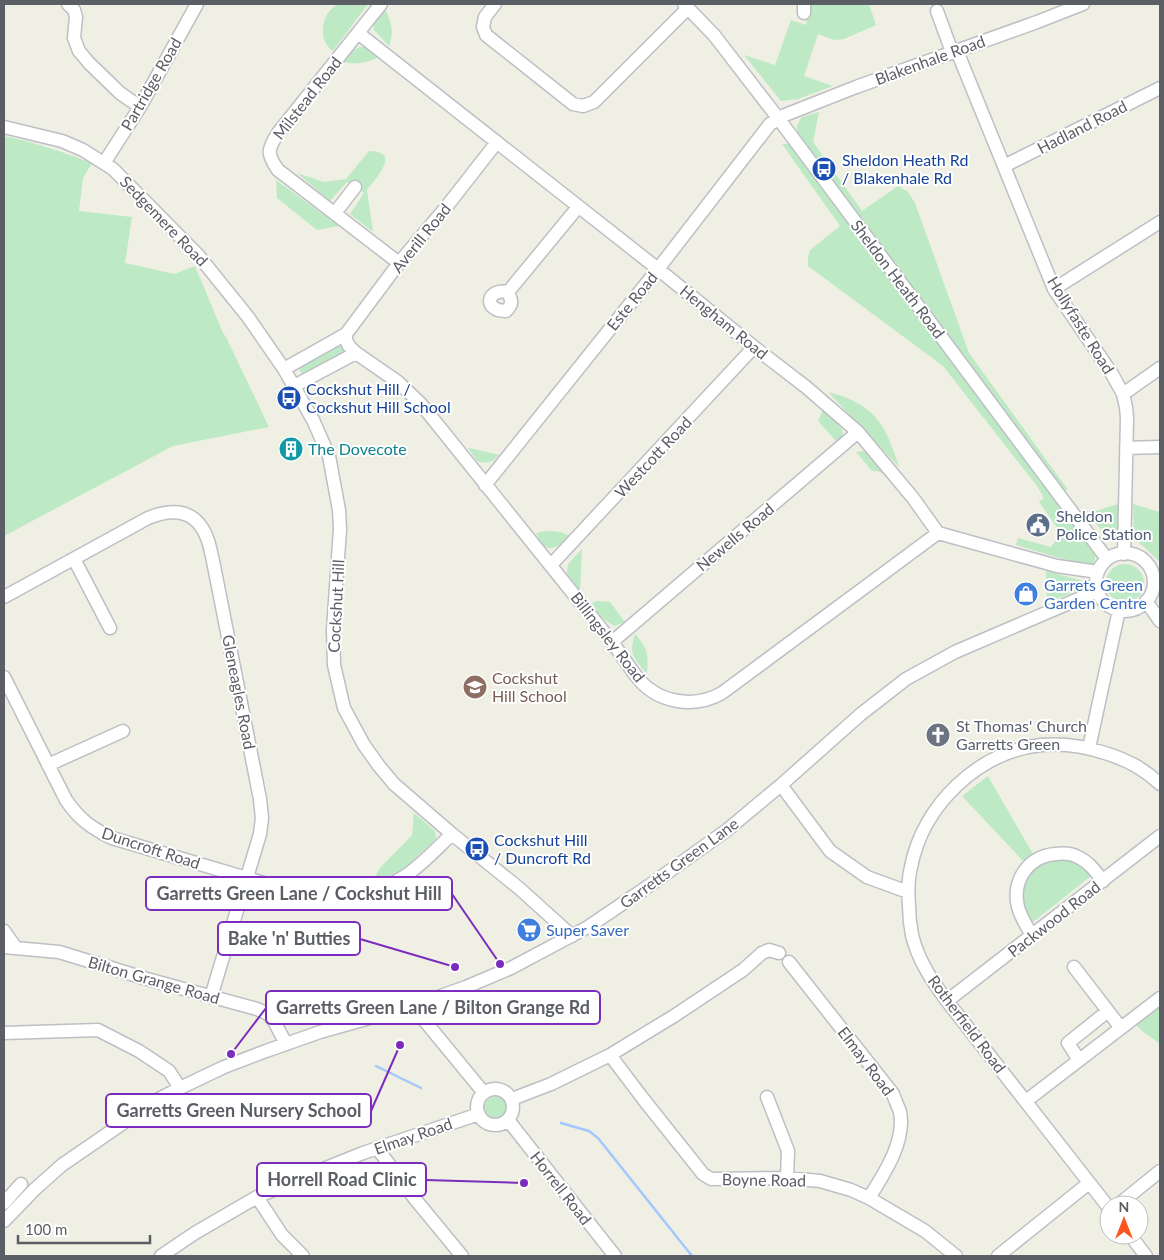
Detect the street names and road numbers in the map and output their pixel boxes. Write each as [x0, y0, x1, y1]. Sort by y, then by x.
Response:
street label: Blakenhale Road [872, 31, 987, 88]
street label: Partridge Road [116, 34, 185, 133]
street label: Milstead Road [268, 52, 345, 143]
street label: Hadland Road [1034, 96, 1130, 157]
street label: Sedgemere Road [117, 172, 212, 270]
street label: Averill Road [387, 199, 454, 276]
street label: Sheldon Heath Road [848, 216, 949, 342]
street label: Este Road [602, 268, 661, 334]
street label: Hollyfaste Road [1044, 273, 1119, 377]
street label: Hengham Road [677, 280, 772, 363]
street label: Westcott Road [610, 412, 695, 501]
street label: Newells Road [692, 499, 777, 575]
street label: Cockshut Hill [324, 559, 347, 653]
street label: Billingsley Road [567, 588, 649, 686]
street label: Gleneagles Road [219, 633, 260, 751]
street label: Garretts Green Lane [616, 813, 742, 912]
street label: Duncroft Road [99, 823, 203, 872]
street label: Packwood Road [1004, 877, 1104, 961]
street label: Bilton Grange Road [86, 952, 222, 1007]
street label: Rotherfield Road [925, 971, 1010, 1076]
street label: Elmay Road [834, 1023, 898, 1099]
street label: Elmay Road [371, 1113, 454, 1158]
street label: Horrell Road [527, 1147, 596, 1228]
street label: Boyne Road [722, 1169, 806, 1190]

